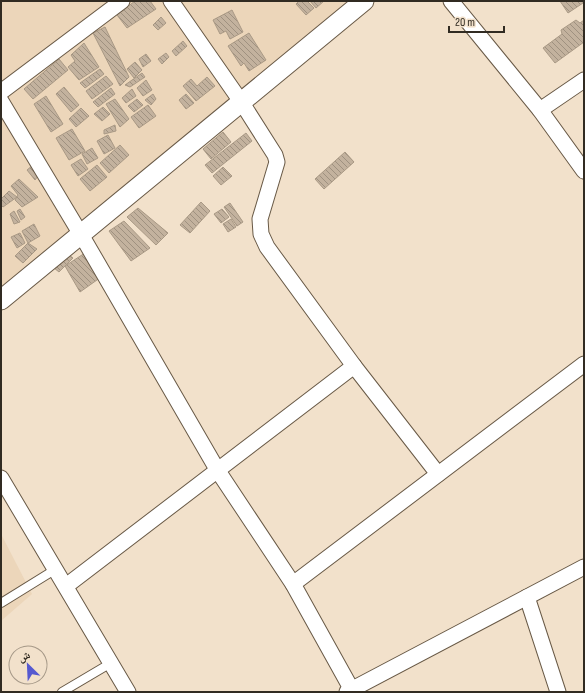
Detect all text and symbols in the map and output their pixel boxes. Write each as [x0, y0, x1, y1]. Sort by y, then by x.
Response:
scale bar [449, 8, 504, 34]
text: 20 m [455, 15, 475, 30]
north arrow [8, 645, 48, 685]
text: ش [16, 648, 33, 666]

